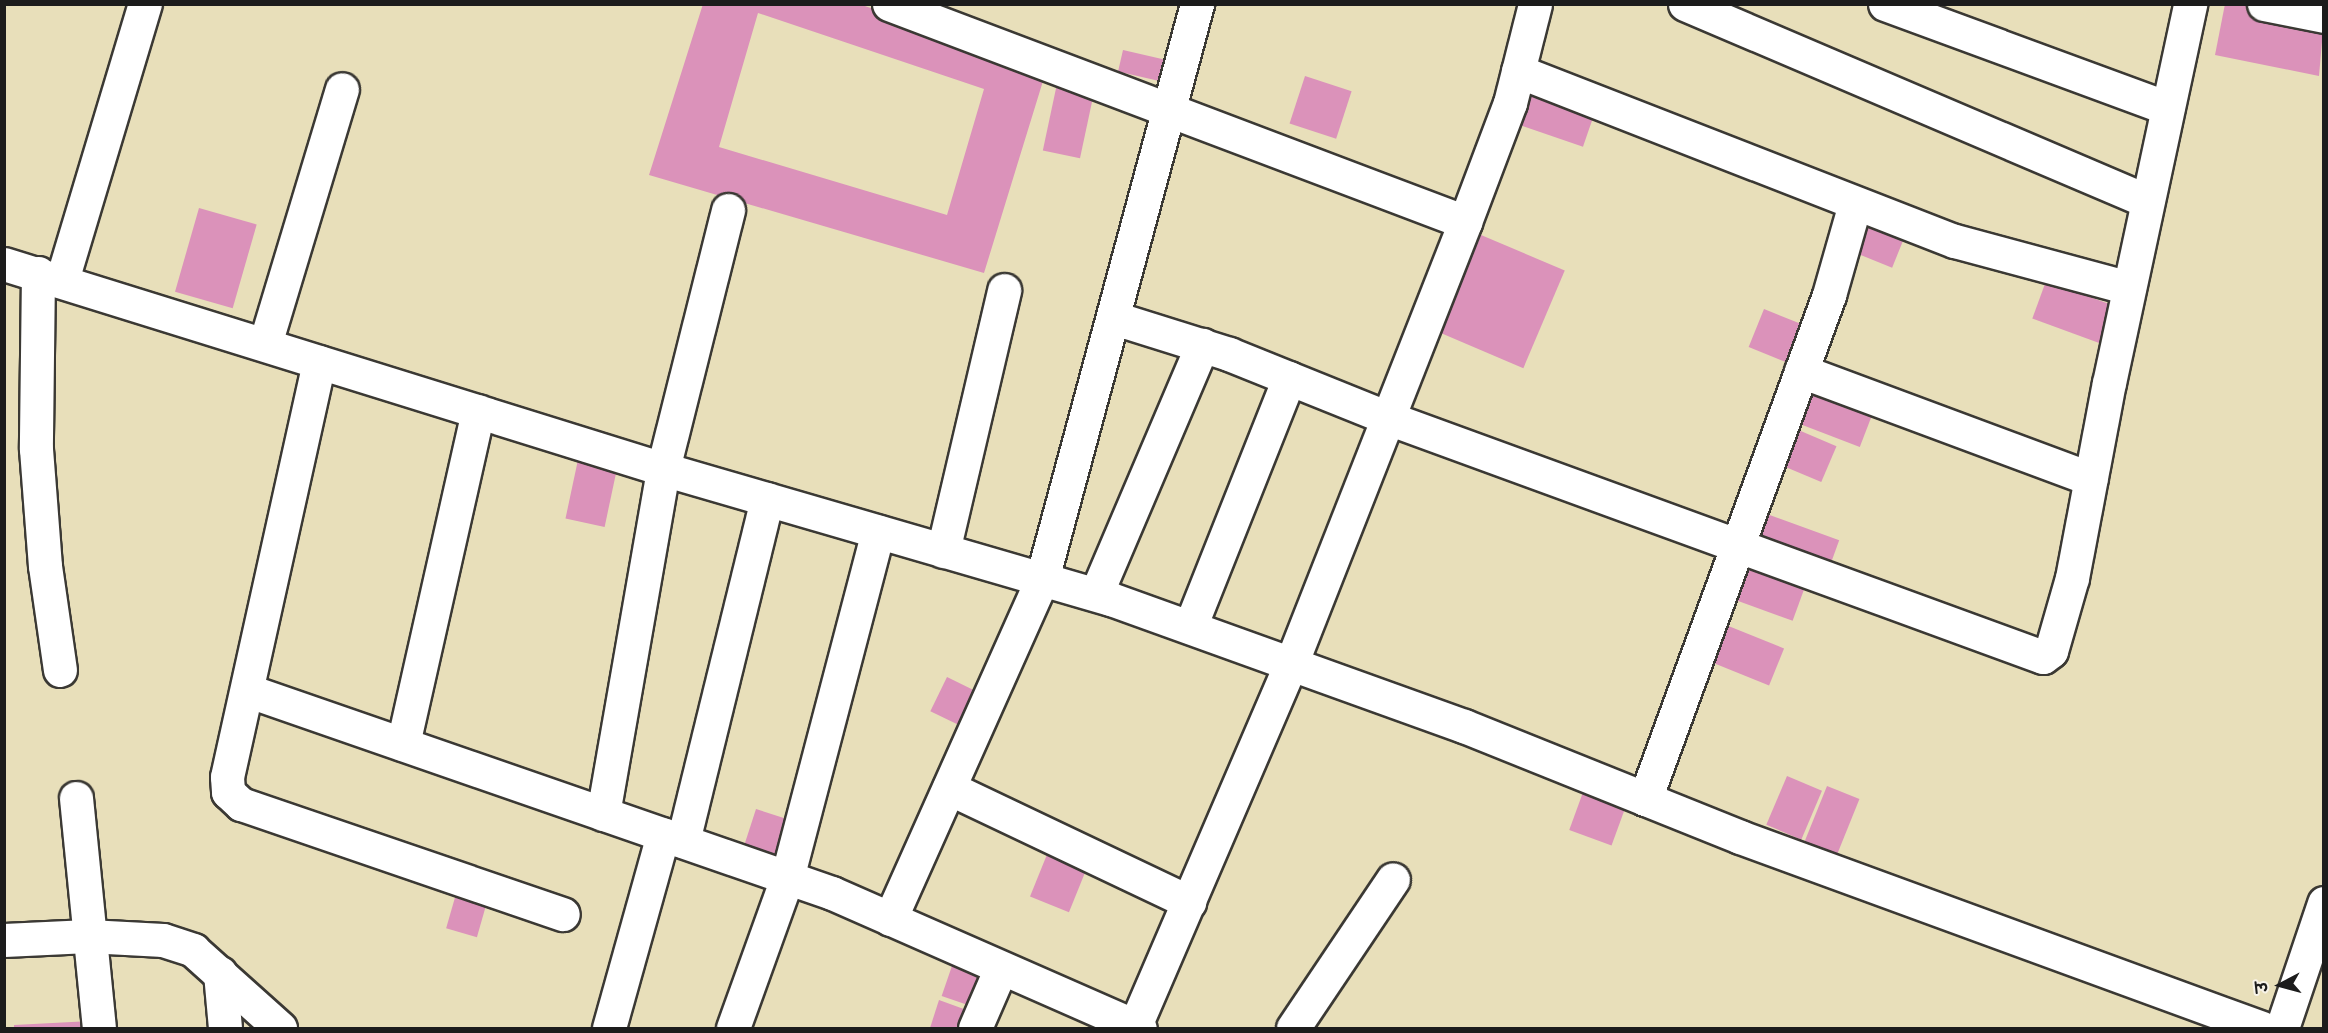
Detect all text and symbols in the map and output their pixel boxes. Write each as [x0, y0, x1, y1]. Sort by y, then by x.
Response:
north arrow [2250, 955, 2310, 1015]
text: उ [2253, 981, 2272, 993]

